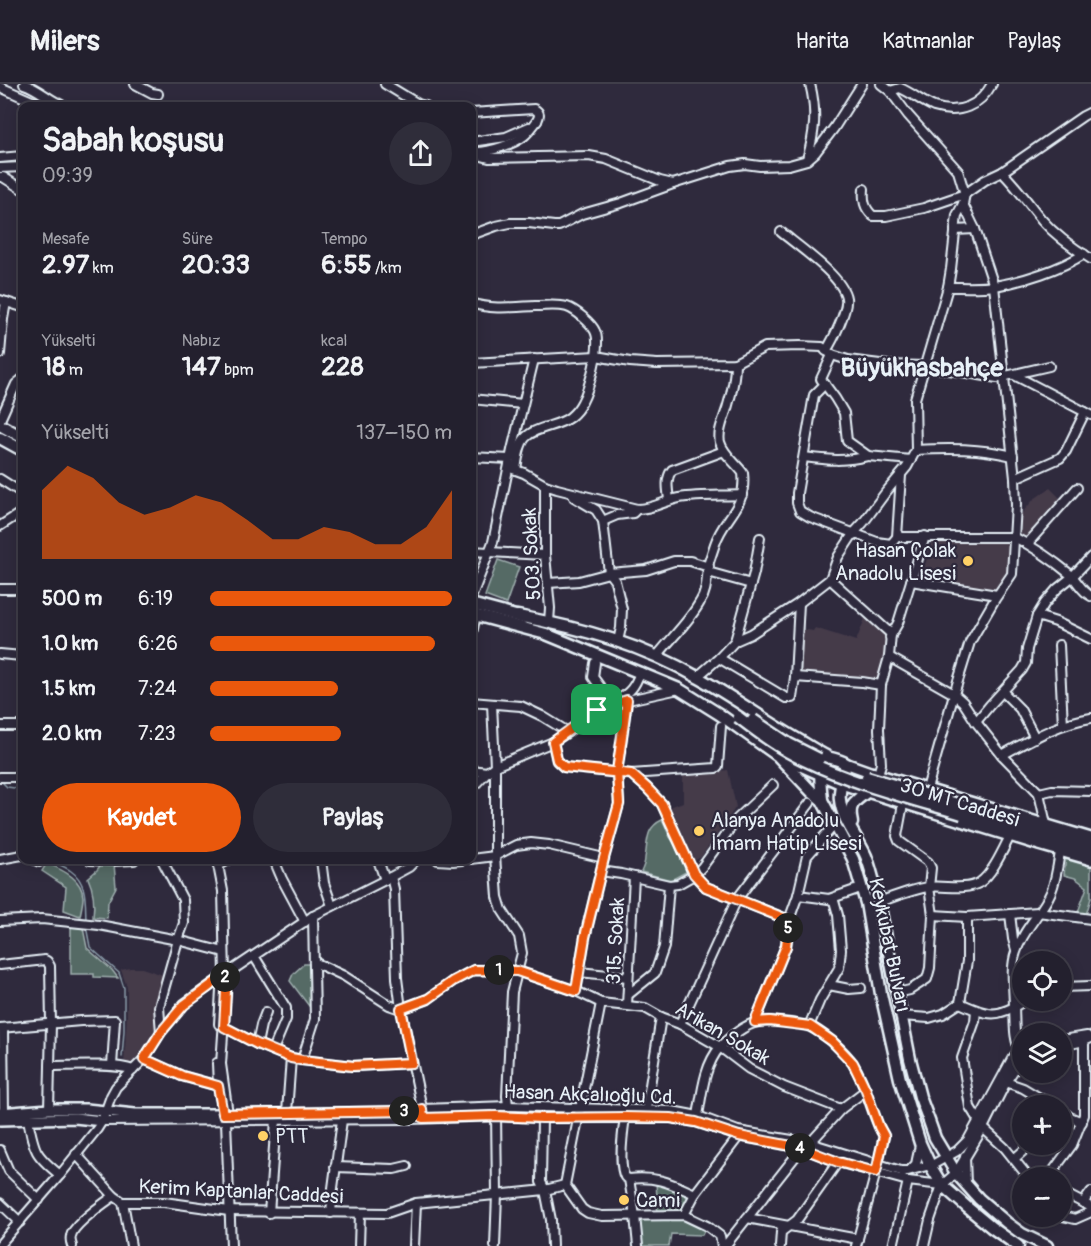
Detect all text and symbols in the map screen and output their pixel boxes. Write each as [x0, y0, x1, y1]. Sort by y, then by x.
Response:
text: Milers [30, 24, 100, 59]
text: Harita [796, 28, 849, 55]
text: Katmanlar [882, 28, 974, 55]
text: Paylaş [1007, 28, 1061, 55]
text: Sabah koşusu [42, 120, 224, 161]
button: share [389, 122, 452, 185]
text: 09:39 [42, 163, 93, 188]
text: Mesafe [42, 229, 89, 249]
text: Süre [182, 229, 213, 249]
text: Tempo [321, 229, 367, 249]
text: 2.97 [42, 249, 89, 281]
text: 20:33 [182, 249, 250, 281]
text: 6:55 [321, 249, 372, 281]
text: km [89, 258, 114, 278]
text: /km [372, 258, 402, 278]
text: Yükselti [42, 331, 95, 351]
text: Nabız [182, 331, 220, 351]
text: kcal [321, 331, 347, 351]
text: 18 [42, 351, 65, 383]
text: 147 [182, 351, 221, 383]
text: 228 [321, 351, 364, 383]
district label: Büyükhasbahçe [841, 352, 1005, 384]
text: m [65, 360, 83, 380]
text: bpm [221, 360, 254, 380]
text: Yükselti [42, 420, 109, 445]
text: 137–150 m [356, 420, 452, 445]
street label: 503. Sokak [517, 506, 546, 601]
place label: Hasan Çolak Anadolu Lisesi [835, 538, 957, 586]
marker: Hasan Çolak Anadolu Lisesi [961, 554, 975, 568]
text: 500 m [42, 586, 102, 611]
text: 6:19 [138, 586, 173, 611]
text: 1.0 km [42, 631, 98, 656]
text: 6:26 [138, 631, 178, 656]
text: 1.5 km [42, 676, 95, 701]
text: 7:24 [138, 676, 177, 701]
pin [571, 684, 622, 735]
icon: arrive [580, 693, 613, 726]
text: 2.0 km [42, 721, 102, 746]
text: 7:23 [138, 721, 176, 746]
street label: 30 MT Caddesi [897, 772, 1023, 833]
button: Kaydet [42, 783, 241, 852]
button: Paylaş [253, 783, 452, 852]
place label: Alanya Anadolu İmam Hatip Lisesi [711, 808, 862, 856]
marker: Alanya Anadolu İmam Hatip Lisesi [692, 824, 706, 838]
street label: Keykubat Bulvarı [863, 876, 916, 1015]
street label: 315. Sokak [601, 896, 630, 985]
pin: 5 [773, 913, 803, 943]
text: 5 [784, 918, 792, 938]
map controls [1012, 951, 1072, 1227]
button: locate [1012, 951, 1072, 1011]
pin: 1 [484, 955, 514, 985]
text: 1 [496, 960, 502, 980]
pin: 2 [210, 962, 240, 992]
text: 2 [221, 967, 229, 987]
street label: Arikan Sokak [671, 996, 775, 1071]
button: layers [1012, 1023, 1072, 1083]
street label: Hasan Akçalıoğlu Cd. [503, 1079, 677, 1110]
button: + [1012, 1095, 1072, 1155]
pin: 3 [389, 1096, 419, 1126]
text: 3 [400, 1101, 408, 1121]
place label: PTT [275, 1124, 308, 1149]
marker: PTT [256, 1129, 270, 1143]
pin: 4 [785, 1133, 815, 1163]
text: 4 [795, 1138, 805, 1158]
button: − [1012, 1167, 1072, 1227]
street label: Kerim Kaptanlar Caddesi [138, 1174, 344, 1209]
place label: Cami [636, 1188, 680, 1213]
marker: Cami [617, 1193, 631, 1207]

